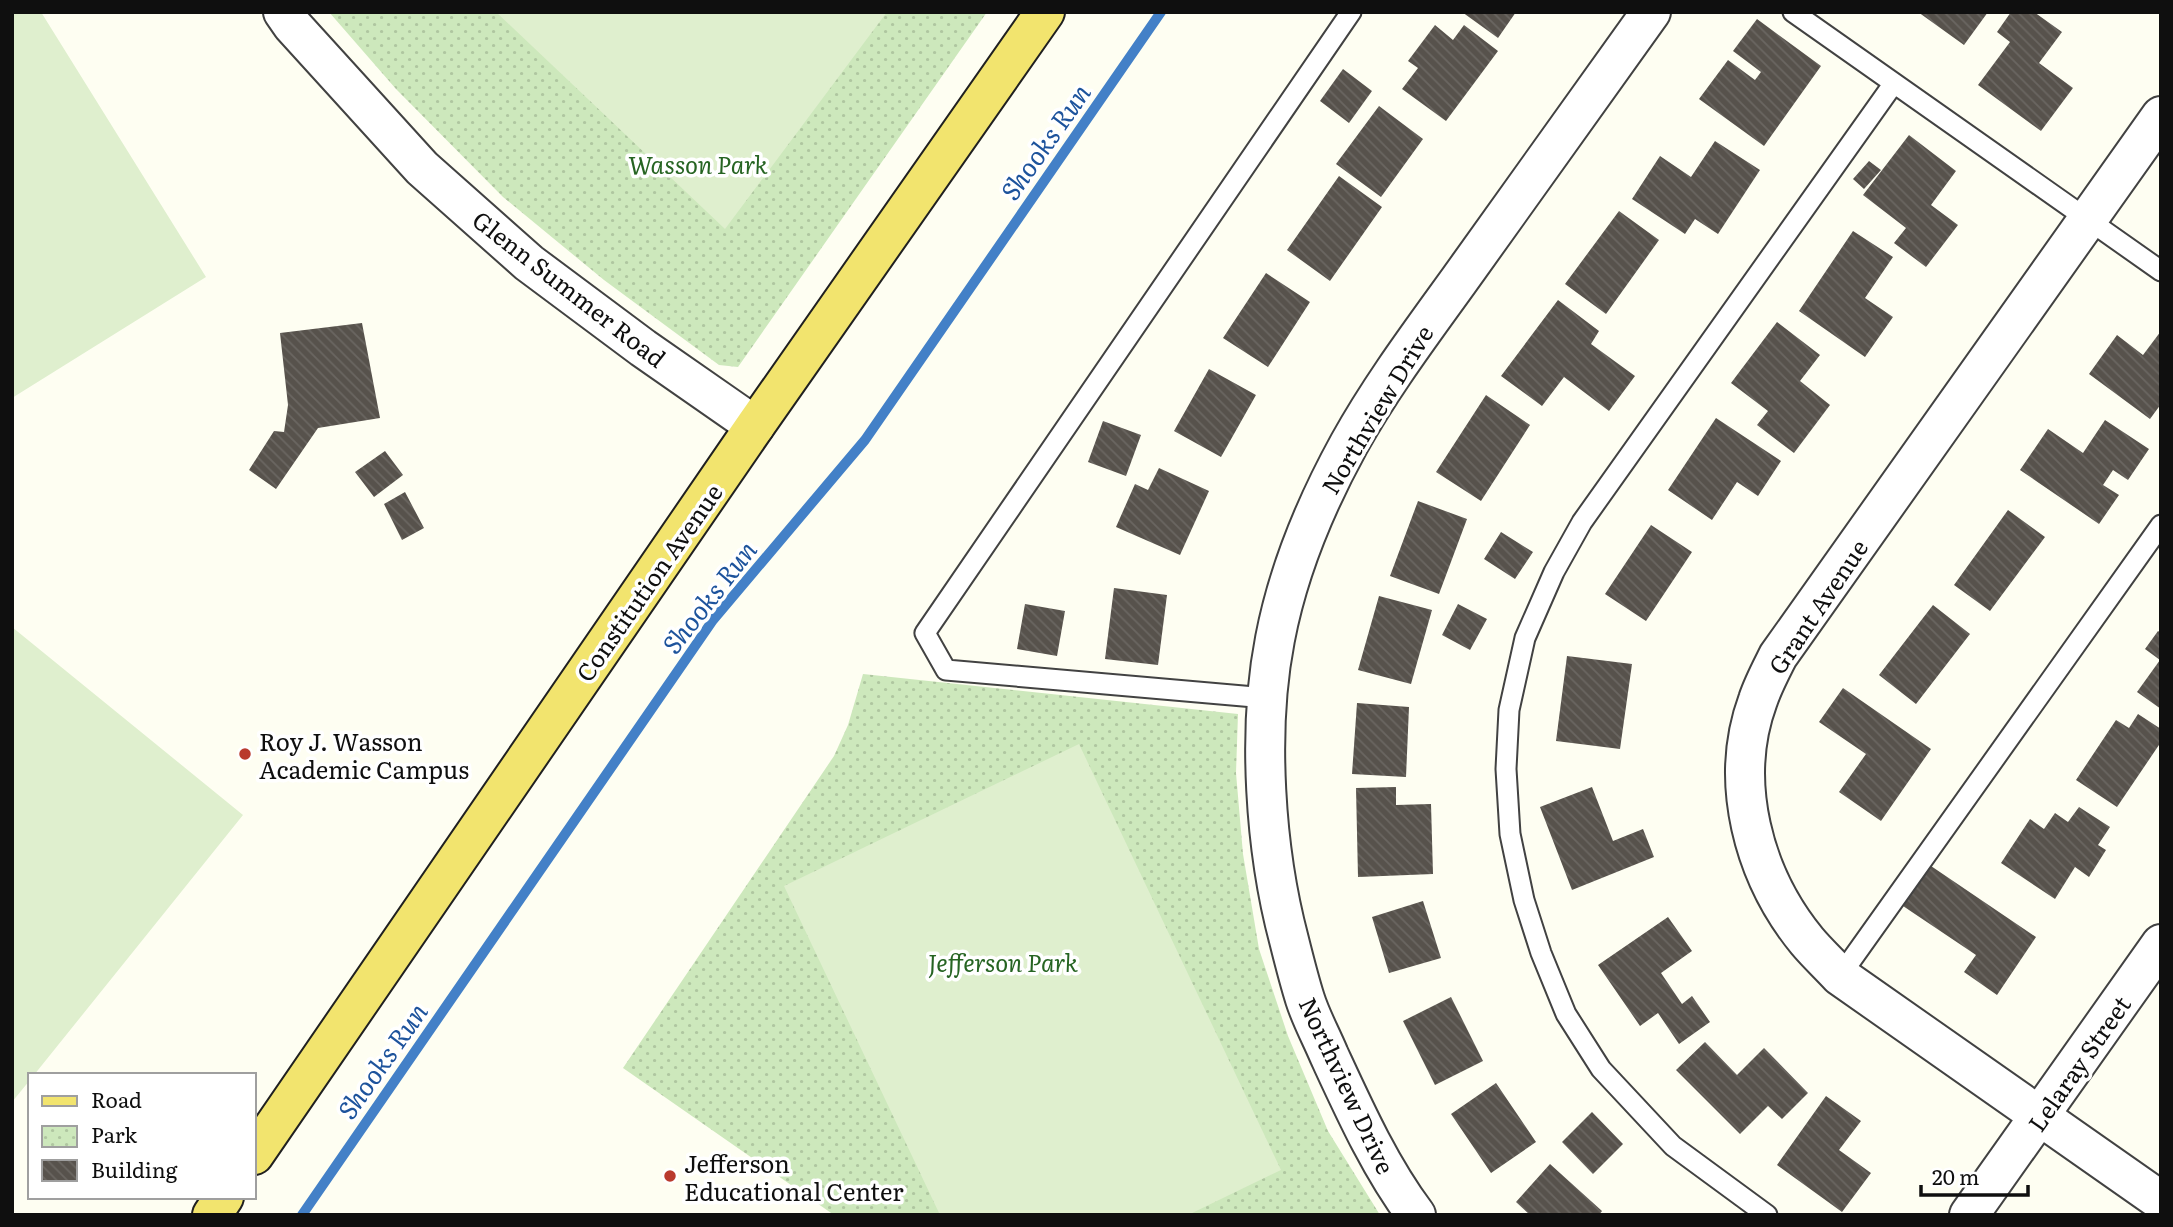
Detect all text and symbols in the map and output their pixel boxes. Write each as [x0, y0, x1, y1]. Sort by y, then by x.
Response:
water label: Shooks Run [990, 74, 1099, 207]
park label: Wasson Park [628, 146, 769, 181]
street label: Glenn Summer Road [466, 201, 674, 375]
street label: Northview Drive [1312, 318, 1440, 500]
street label: Constitution Avenue [566, 476, 730, 688]
water label: Shooks Run [651, 531, 765, 661]
street label: Grant Avenue [1759, 532, 1875, 680]
place label: Roy J. Wasson Academic Campus [259, 723, 469, 786]
marker: Roy J. Wasson Academic Campus [237, 746, 253, 762]
park label: Jefferson Park [928, 944, 1079, 979]
street label: Lelaray Street [2018, 988, 2138, 1138]
street label: Northview Drive [1292, 991, 1404, 1179]
water label: Shooks Run [327, 993, 436, 1126]
legend [28, 1073, 256, 1199]
text: Road [91, 1083, 142, 1114]
text: Park [91, 1118, 137, 1149]
place label: Jefferson Educational Center [684, 1145, 904, 1208]
text: Building [91, 1153, 178, 1184]
scale bar [1921, 1154, 2028, 1198]
text: 20 m [1932, 1160, 1979, 1191]
marker: Jefferson Educational Center [662, 1168, 678, 1184]

